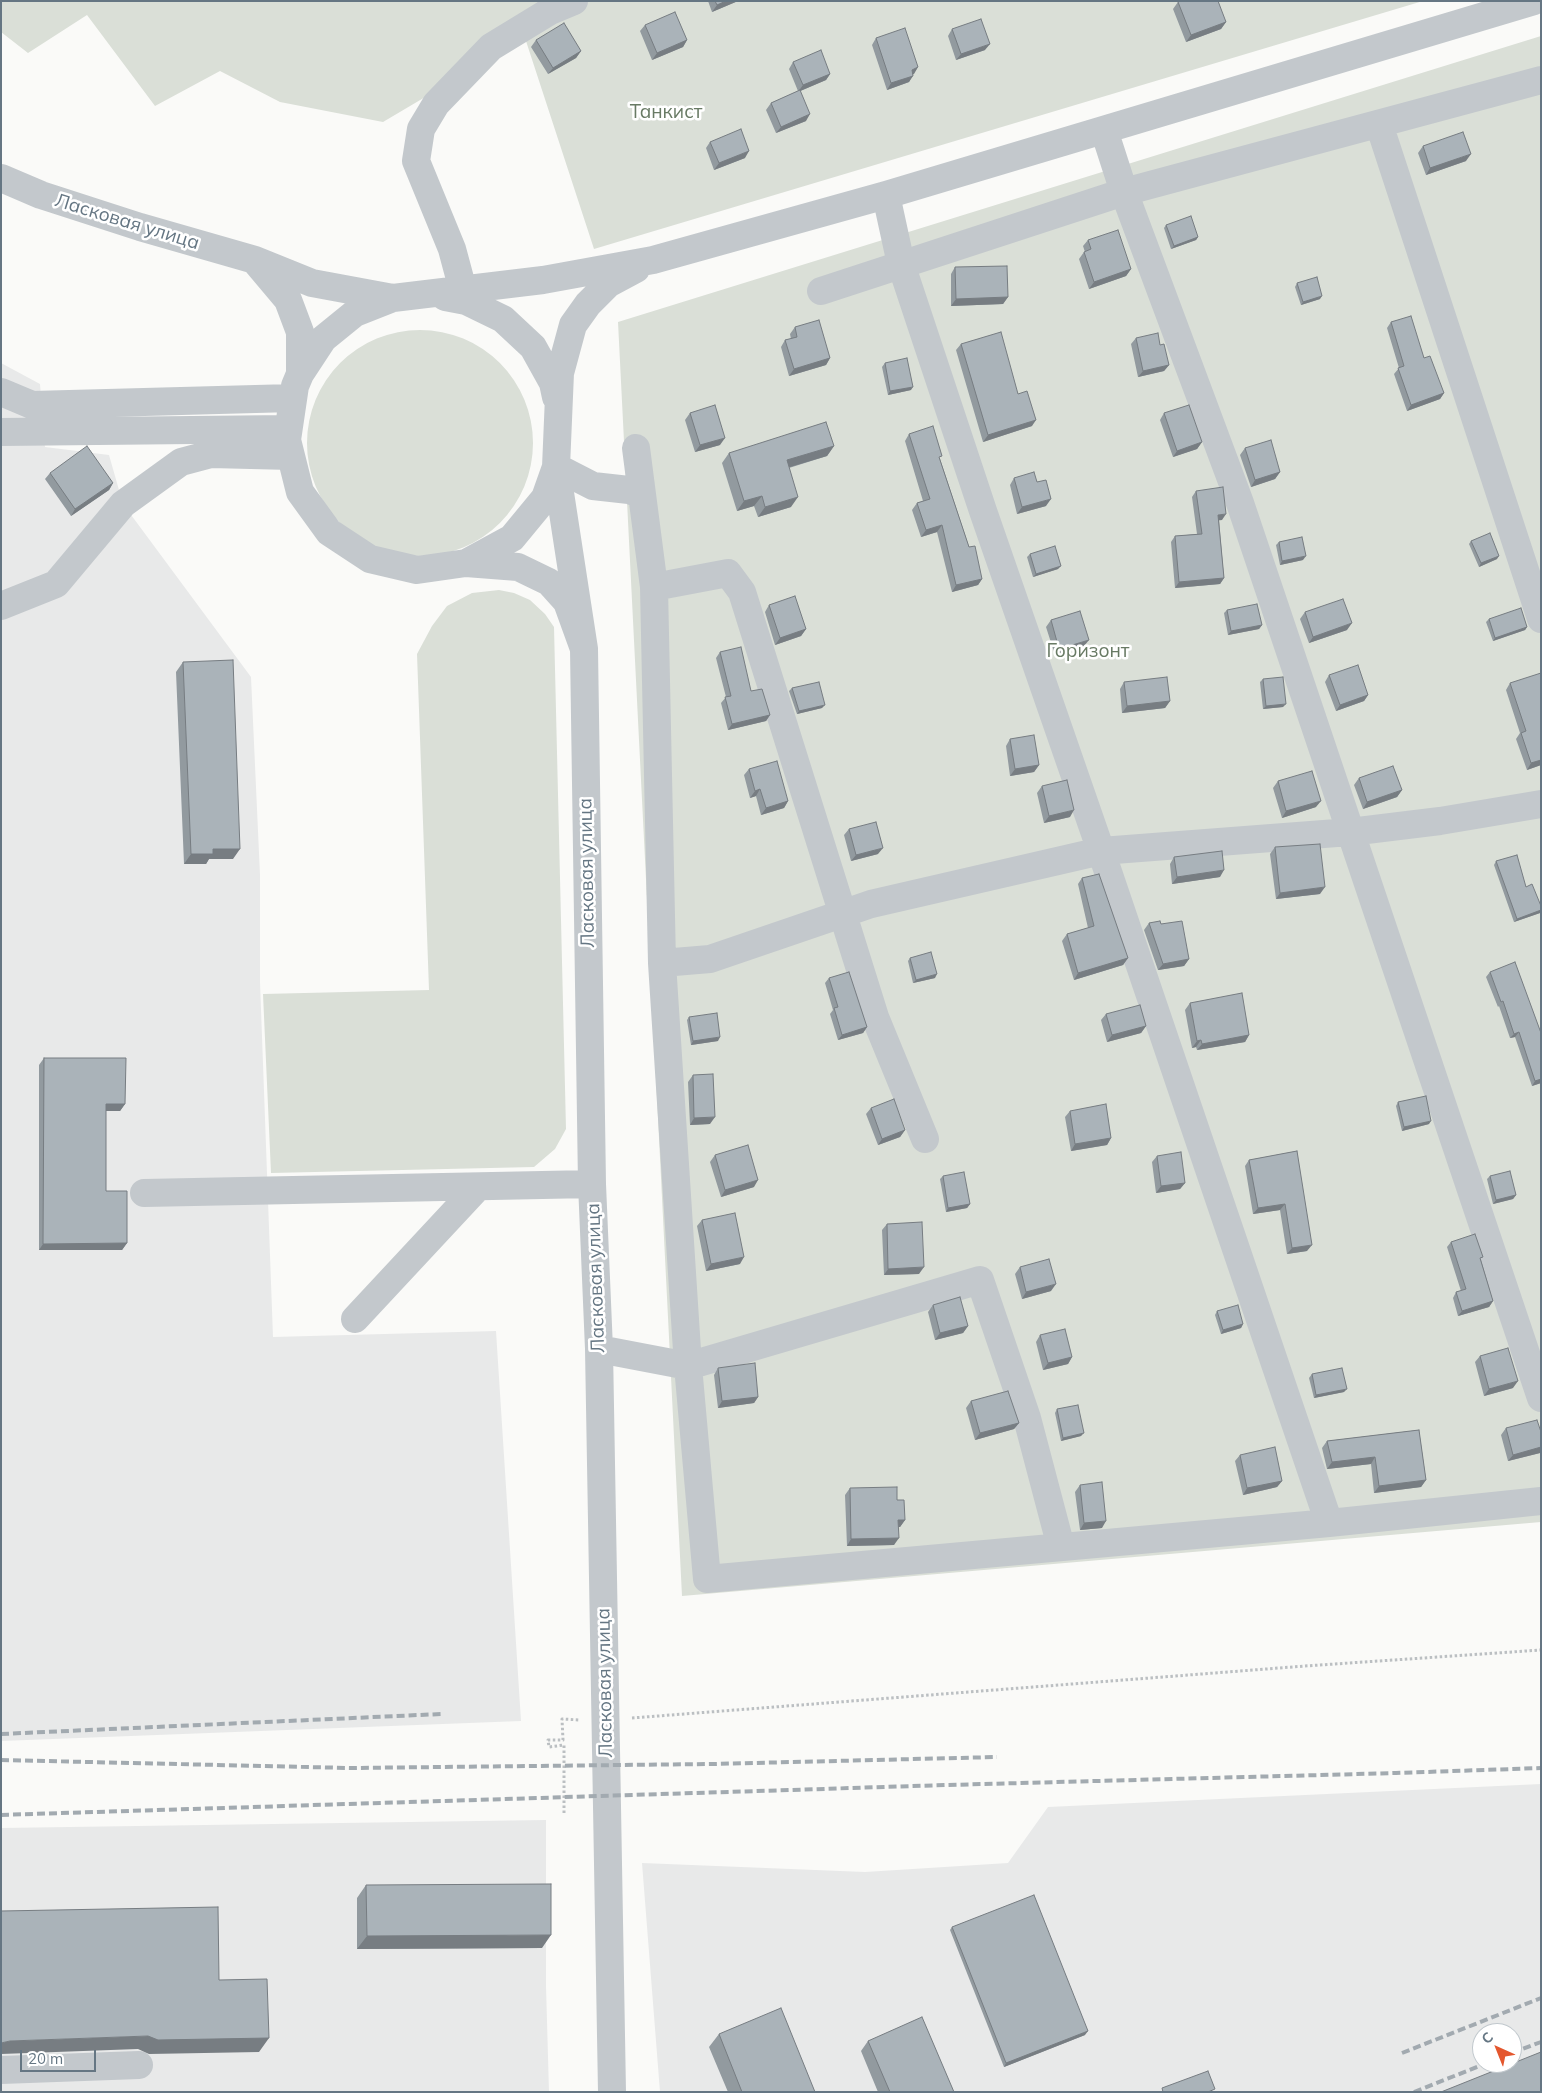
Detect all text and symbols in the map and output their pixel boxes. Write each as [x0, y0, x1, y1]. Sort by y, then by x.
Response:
park label: Танкист [630, 101, 702, 123]
street label: Ласковая улица [52, 189, 202, 255]
park label: Горизонт [1047, 640, 1129, 662]
street label: Ласковая улица [574, 798, 600, 948]
street label: Ласковая улица [582, 1203, 610, 1353]
street label: Ласковая улица [592, 1608, 618, 1758]
north arrow [1472, 2023, 1522, 2073]
text: С [1478, 2028, 1497, 2048]
scale bar [22, 2040, 99, 2072]
text: 20 m [28, 2049, 63, 2068]

